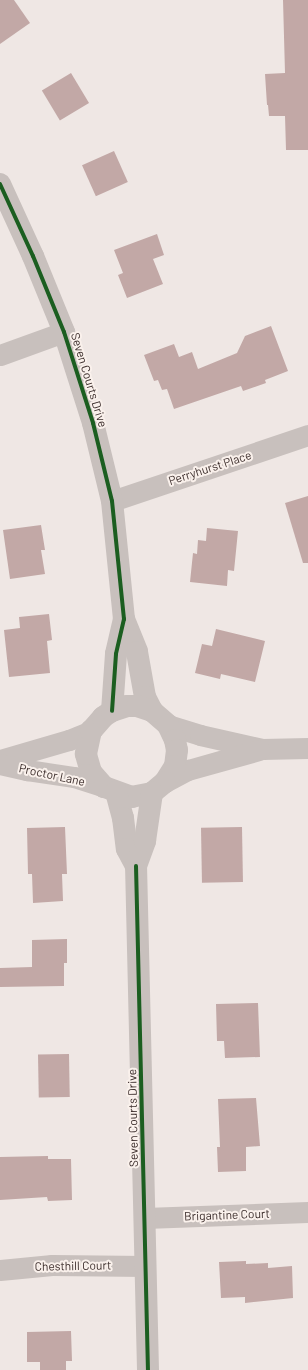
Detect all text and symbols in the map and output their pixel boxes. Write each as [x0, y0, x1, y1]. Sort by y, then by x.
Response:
street label: Seven Courts Drive [68, 331, 110, 429]
street label: Perryhurst Place [167, 448, 253, 488]
street label: Proctor Lane [18, 761, 86, 789]
street label: Seven Courts Drive [125, 1069, 141, 1167]
street label: Brigantine Court [184, 1206, 270, 1224]
street label: Chesthill Court [35, 1258, 111, 1274]

